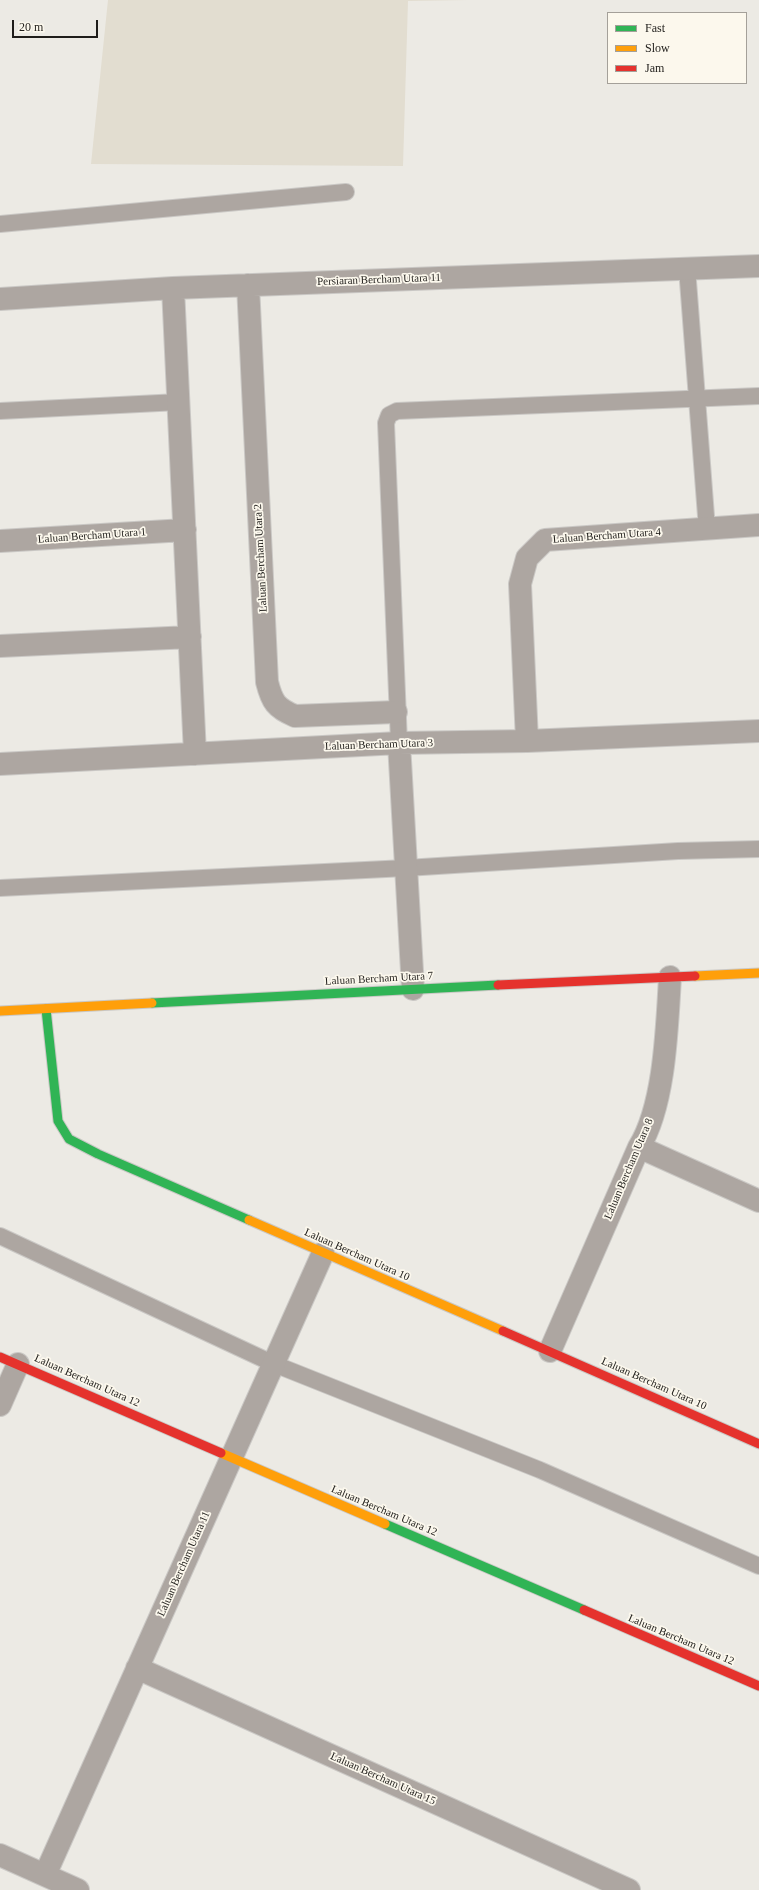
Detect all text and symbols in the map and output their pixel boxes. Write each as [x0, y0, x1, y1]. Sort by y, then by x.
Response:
scale bar [14, 12, 100, 38]
legend [607, 12, 747, 84]
text: 20 m [19, 20, 43, 34]
text: Fast [645, 21, 665, 35]
text: Slow [645, 41, 670, 55]
text: Jam [645, 61, 664, 75]
street label: Persiaran Bercham Utara 11 [317, 271, 441, 289]
street label: Laluan Bercham Utara 2 [252, 504, 270, 612]
street label: Laluan Bercham Utara 1 [37, 526, 147, 546]
street label: Laluan Bercham Utara 4 [552, 526, 662, 546]
street label: Laluan Bercham Utara 3 [325, 737, 433, 753]
street label: Laluan Bercham Utara 7 [325, 970, 433, 988]
street label: Laluan Bercham Utara 8 [602, 1117, 656, 1221]
street label: Laluan Bercham Utara 10 [302, 1226, 412, 1284]
street label: Laluan Bercham Utara 12 [32, 1352, 142, 1410]
street label: Laluan Bercham Utara 10 [599, 1355, 709, 1413]
street label: Laluan Bercham Utara 12 [329, 1483, 439, 1539]
street label: Laluan Bercham Utara 11 [155, 1509, 213, 1619]
street label: Laluan Bercham Utara 12 [626, 1612, 736, 1668]
street label: Laluan Bercham Utara 15 [328, 1750, 438, 1808]

